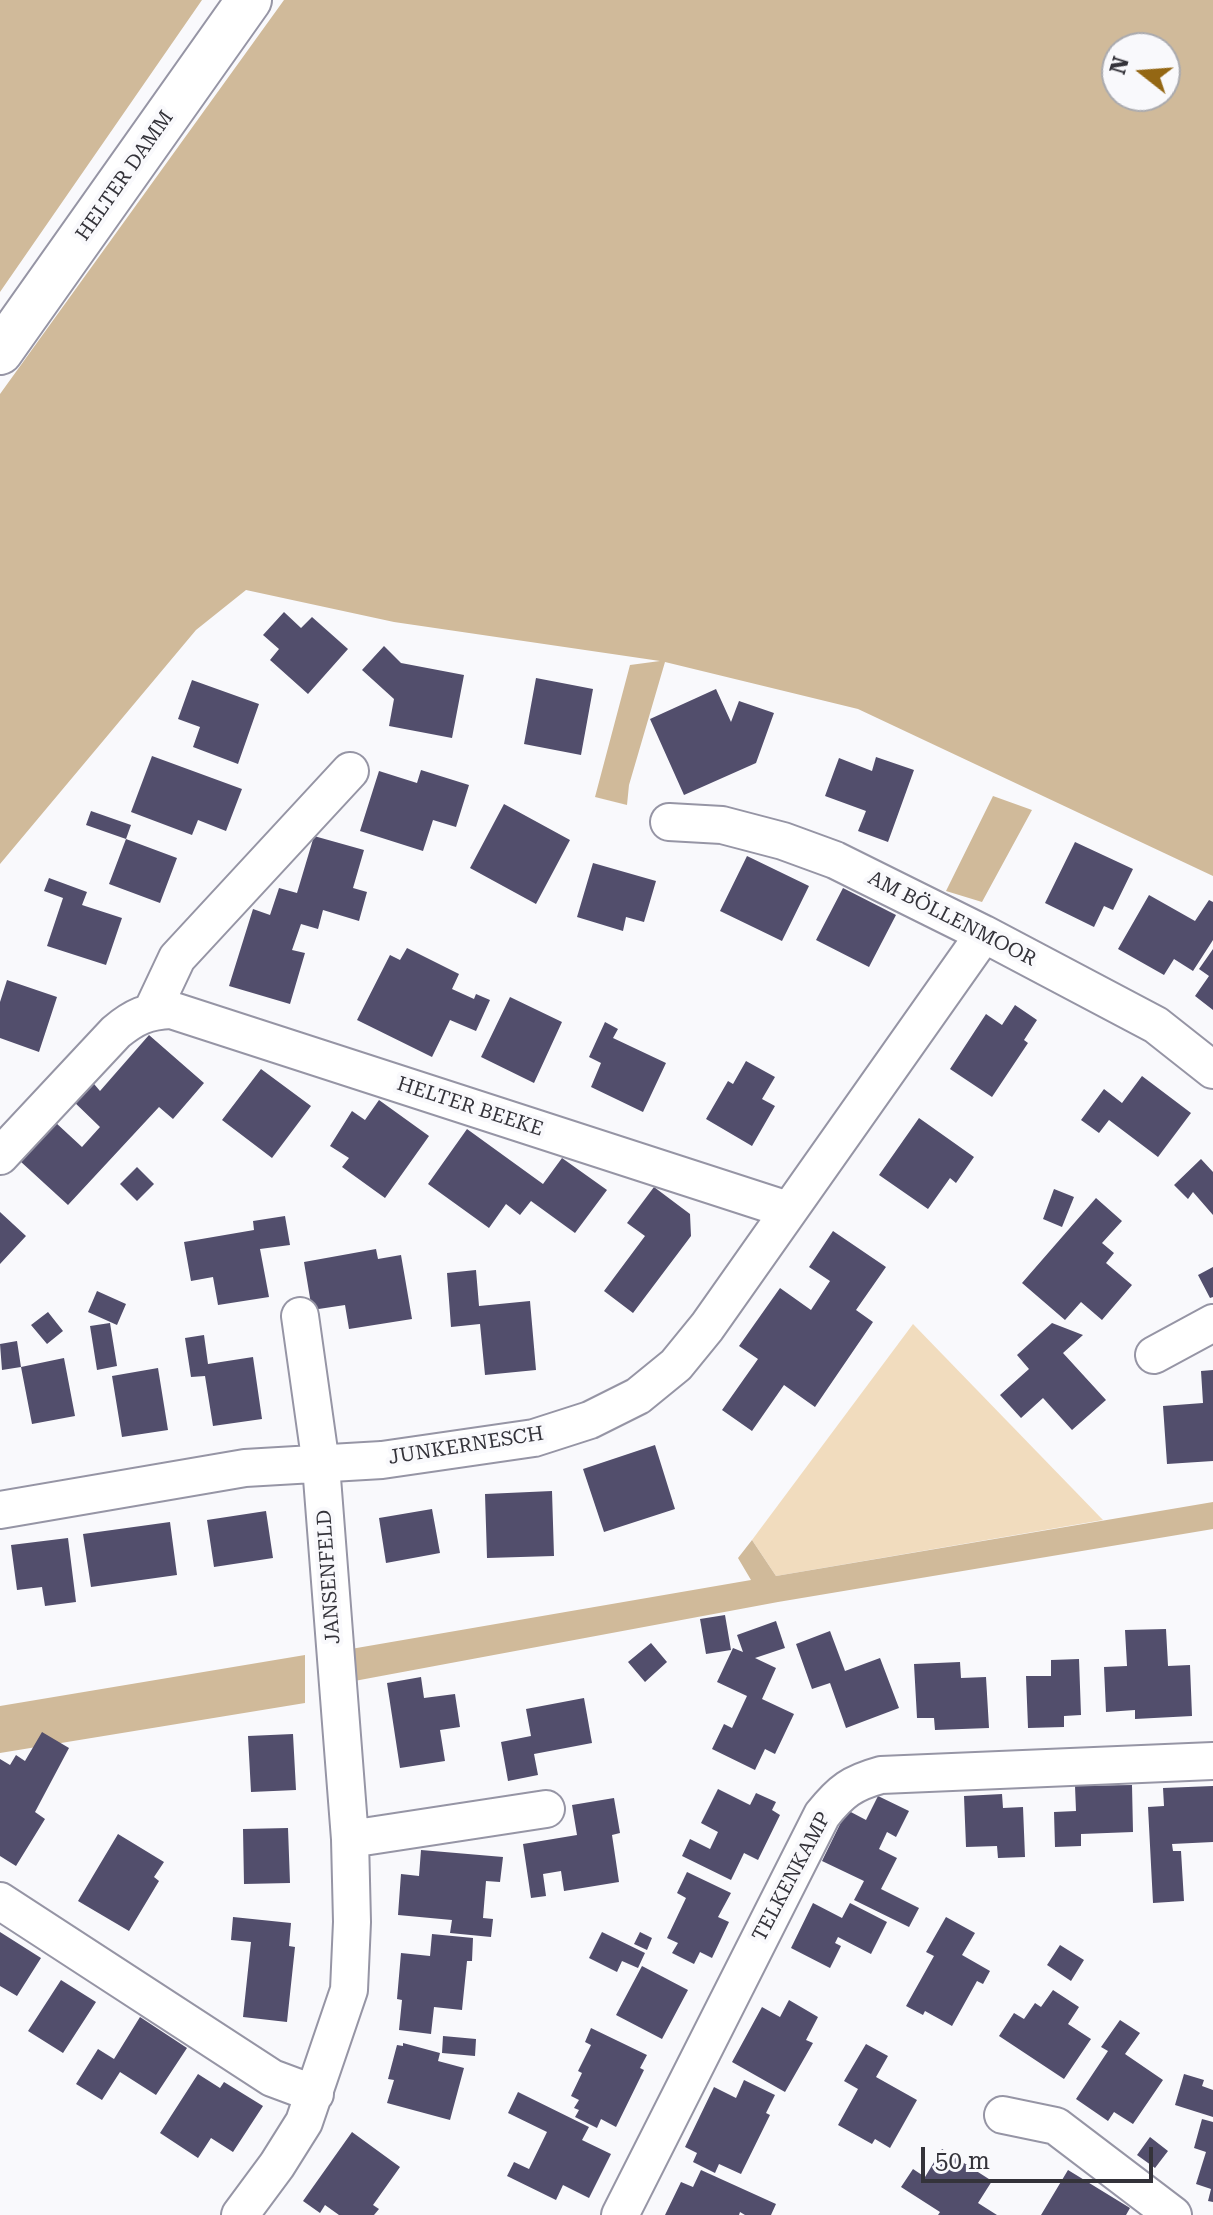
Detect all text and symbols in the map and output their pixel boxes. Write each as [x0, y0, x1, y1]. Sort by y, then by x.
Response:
north arrow [1101, 32, 1181, 112]
text: N [1105, 54, 1134, 77]
street label: HELTER DAMM [71, 106, 179, 246]
street label: AM BÖLLENMOOR [864, 866, 1040, 972]
street label: HELTER BEEKE [394, 1072, 546, 1142]
street label: JUNKERNESCH [387, 1422, 545, 1470]
street label: JANSENFELD [312, 1509, 346, 1645]
street label: TELKENKAMP [748, 1808, 836, 1946]
scale bar [925, 2131, 1157, 2181]
text: 50 m [935, 2147, 990, 2175]

